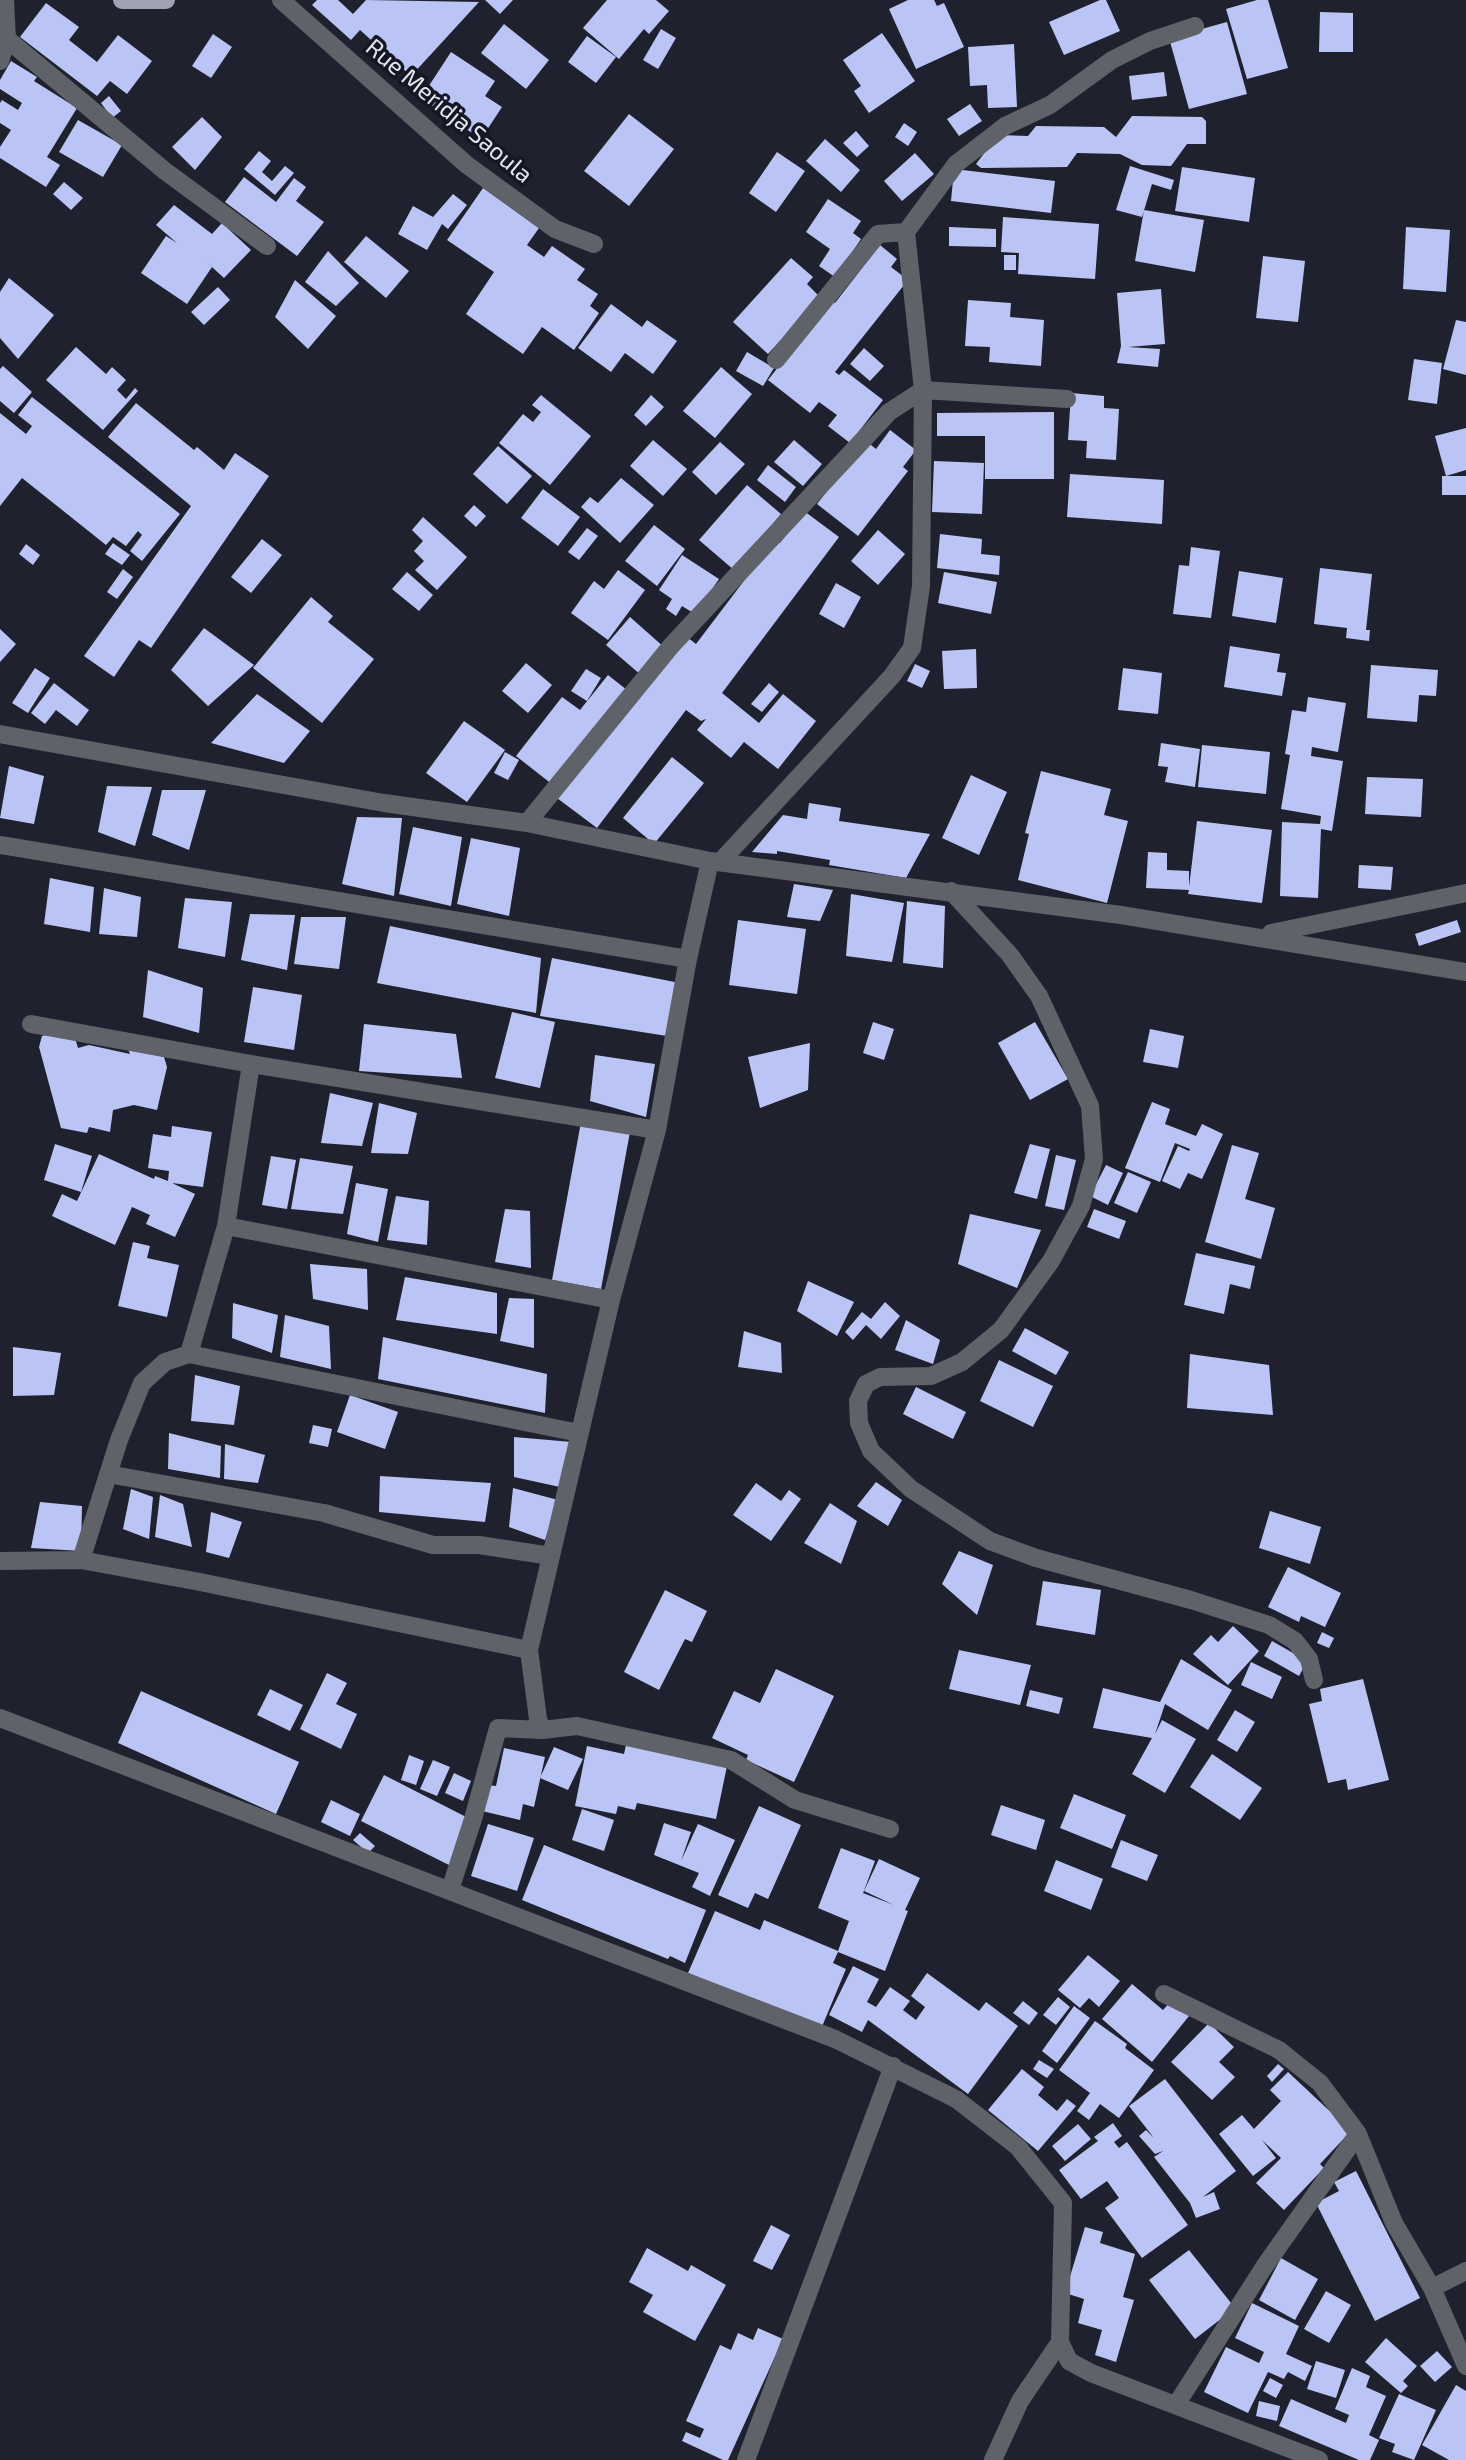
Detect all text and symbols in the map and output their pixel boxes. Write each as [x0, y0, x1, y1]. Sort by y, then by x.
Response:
street label: Rue Meridja Saoula [360, 33, 538, 189]

